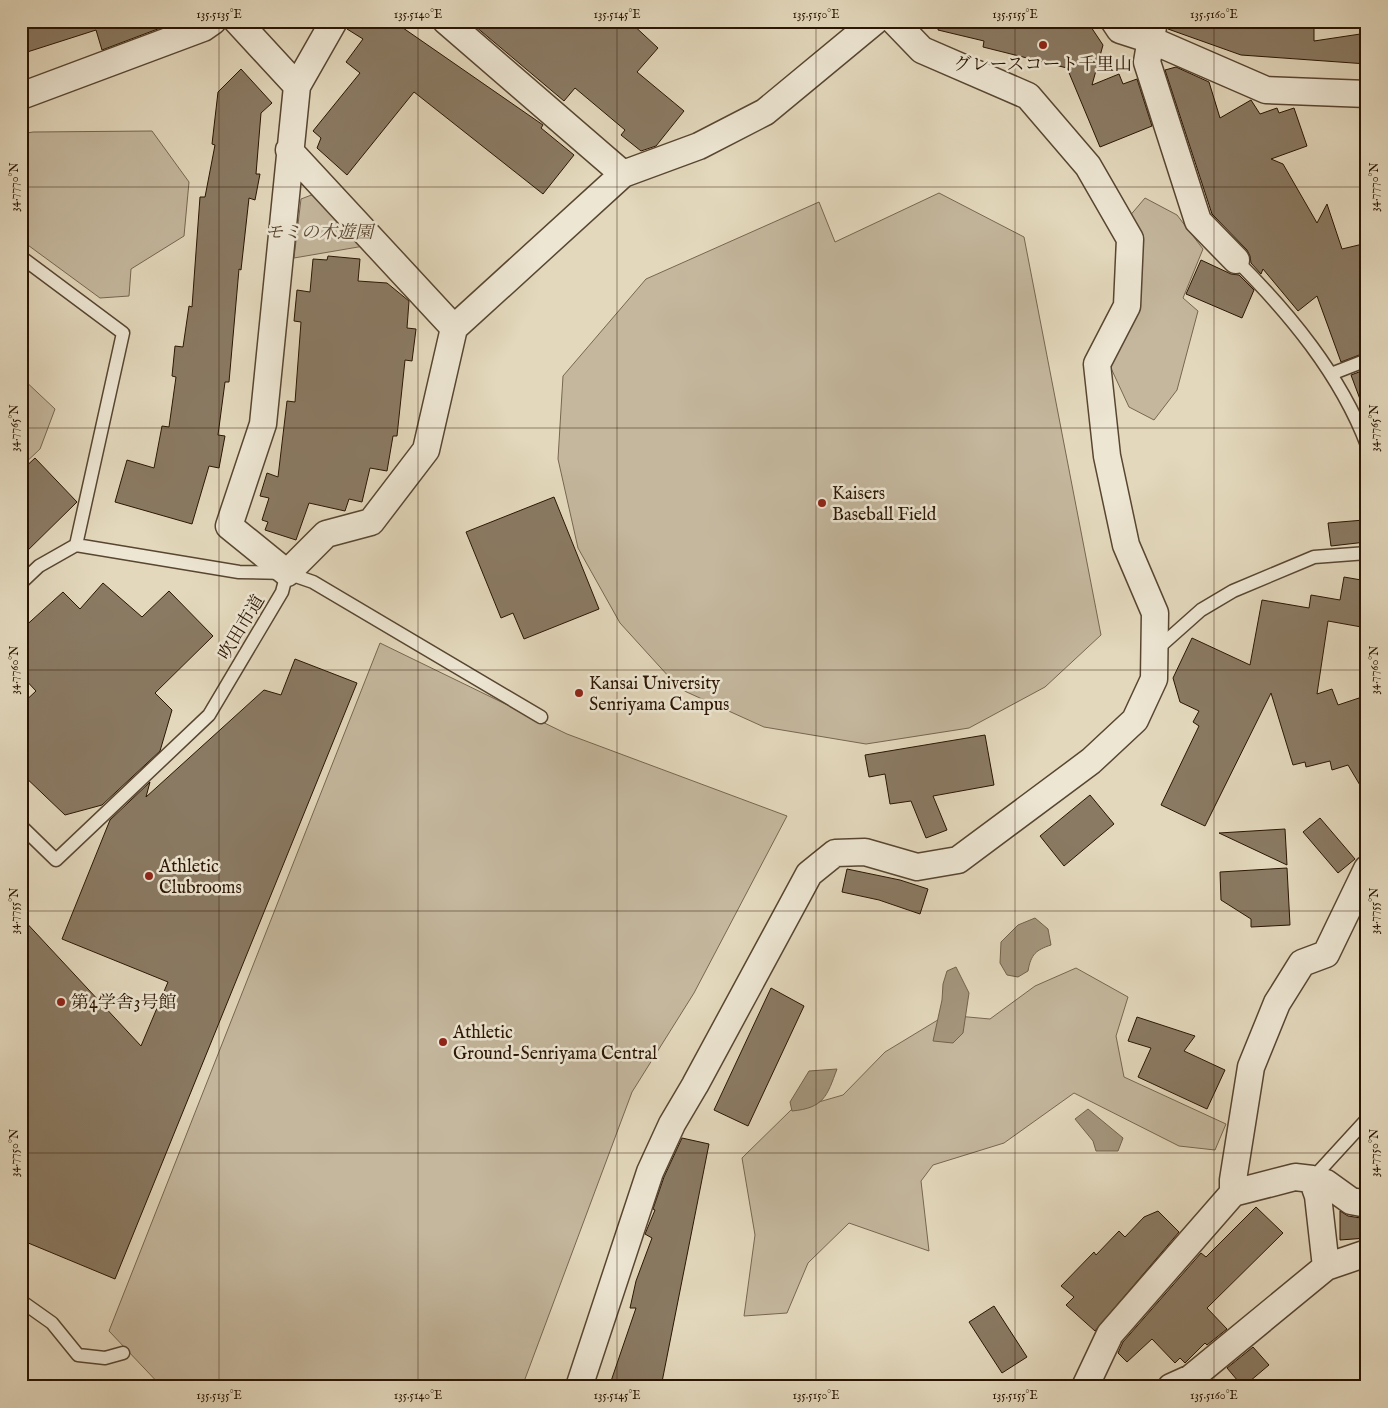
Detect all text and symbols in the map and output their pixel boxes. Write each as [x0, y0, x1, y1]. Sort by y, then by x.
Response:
text: 135.5135°E [196, 7, 242, 22]
text: 135.5140°E [394, 7, 442, 22]
text: 135.5145°E [594, 7, 641, 22]
text: 135.5150°E [792, 7, 840, 22]
text: 135.5155°E [992, 7, 1038, 22]
text: 135.5160°E [1190, 7, 1238, 22]
marker: グレースコート千里山 [1037, 39, 1049, 51]
place label: グレースコート千里山 [953, 54, 1133, 77]
text: 34.7770°N [7, 162, 22, 212]
text: 34.7770°N [1367, 162, 1382, 212]
park label: モミの木遊園 [265, 222, 376, 245]
text: 34.7765°N [7, 404, 22, 452]
text: 34.7765°N [1367, 404, 1382, 452]
place label: Kaisers Baseball Field [832, 483, 937, 527]
marker: Kaisers Baseball Field [816, 497, 828, 509]
street label: 吹田市道 [214, 591, 271, 665]
text: 34.7760°N [7, 645, 22, 694]
text: 34.7760°N [1367, 645, 1382, 694]
place label: Kansai University Senriyama Campus [589, 673, 729, 717]
marker: Kansai University Senriyama Campus [573, 687, 585, 699]
place label: Athletic Clubrooms [158, 856, 242, 900]
marker: Athletic Clubrooms [143, 870, 155, 882]
text: 34.7755°N [7, 887, 22, 934]
text: 34.7755°N [1367, 887, 1382, 934]
place label: 第4学舎3号館 [71, 992, 177, 1015]
marker: 第4学舎3号館 [55, 996, 67, 1008]
place label: Athletic Ground-Senriyama Central [452, 1022, 657, 1066]
marker: Athletic Ground-Senriyama Central [437, 1036, 449, 1048]
text: 34.7750°N [7, 1128, 22, 1177]
text: 34.7750°N [1367, 1128, 1382, 1177]
text: 135.5135°E [196, 1388, 242, 1403]
text: 135.5140°E [394, 1388, 442, 1403]
text: 135.5145°E [594, 1388, 641, 1403]
text: 135.5150°E [792, 1388, 840, 1403]
text: 135.5155°E [992, 1388, 1038, 1403]
text: 135.5160°E [1190, 1388, 1238, 1403]

